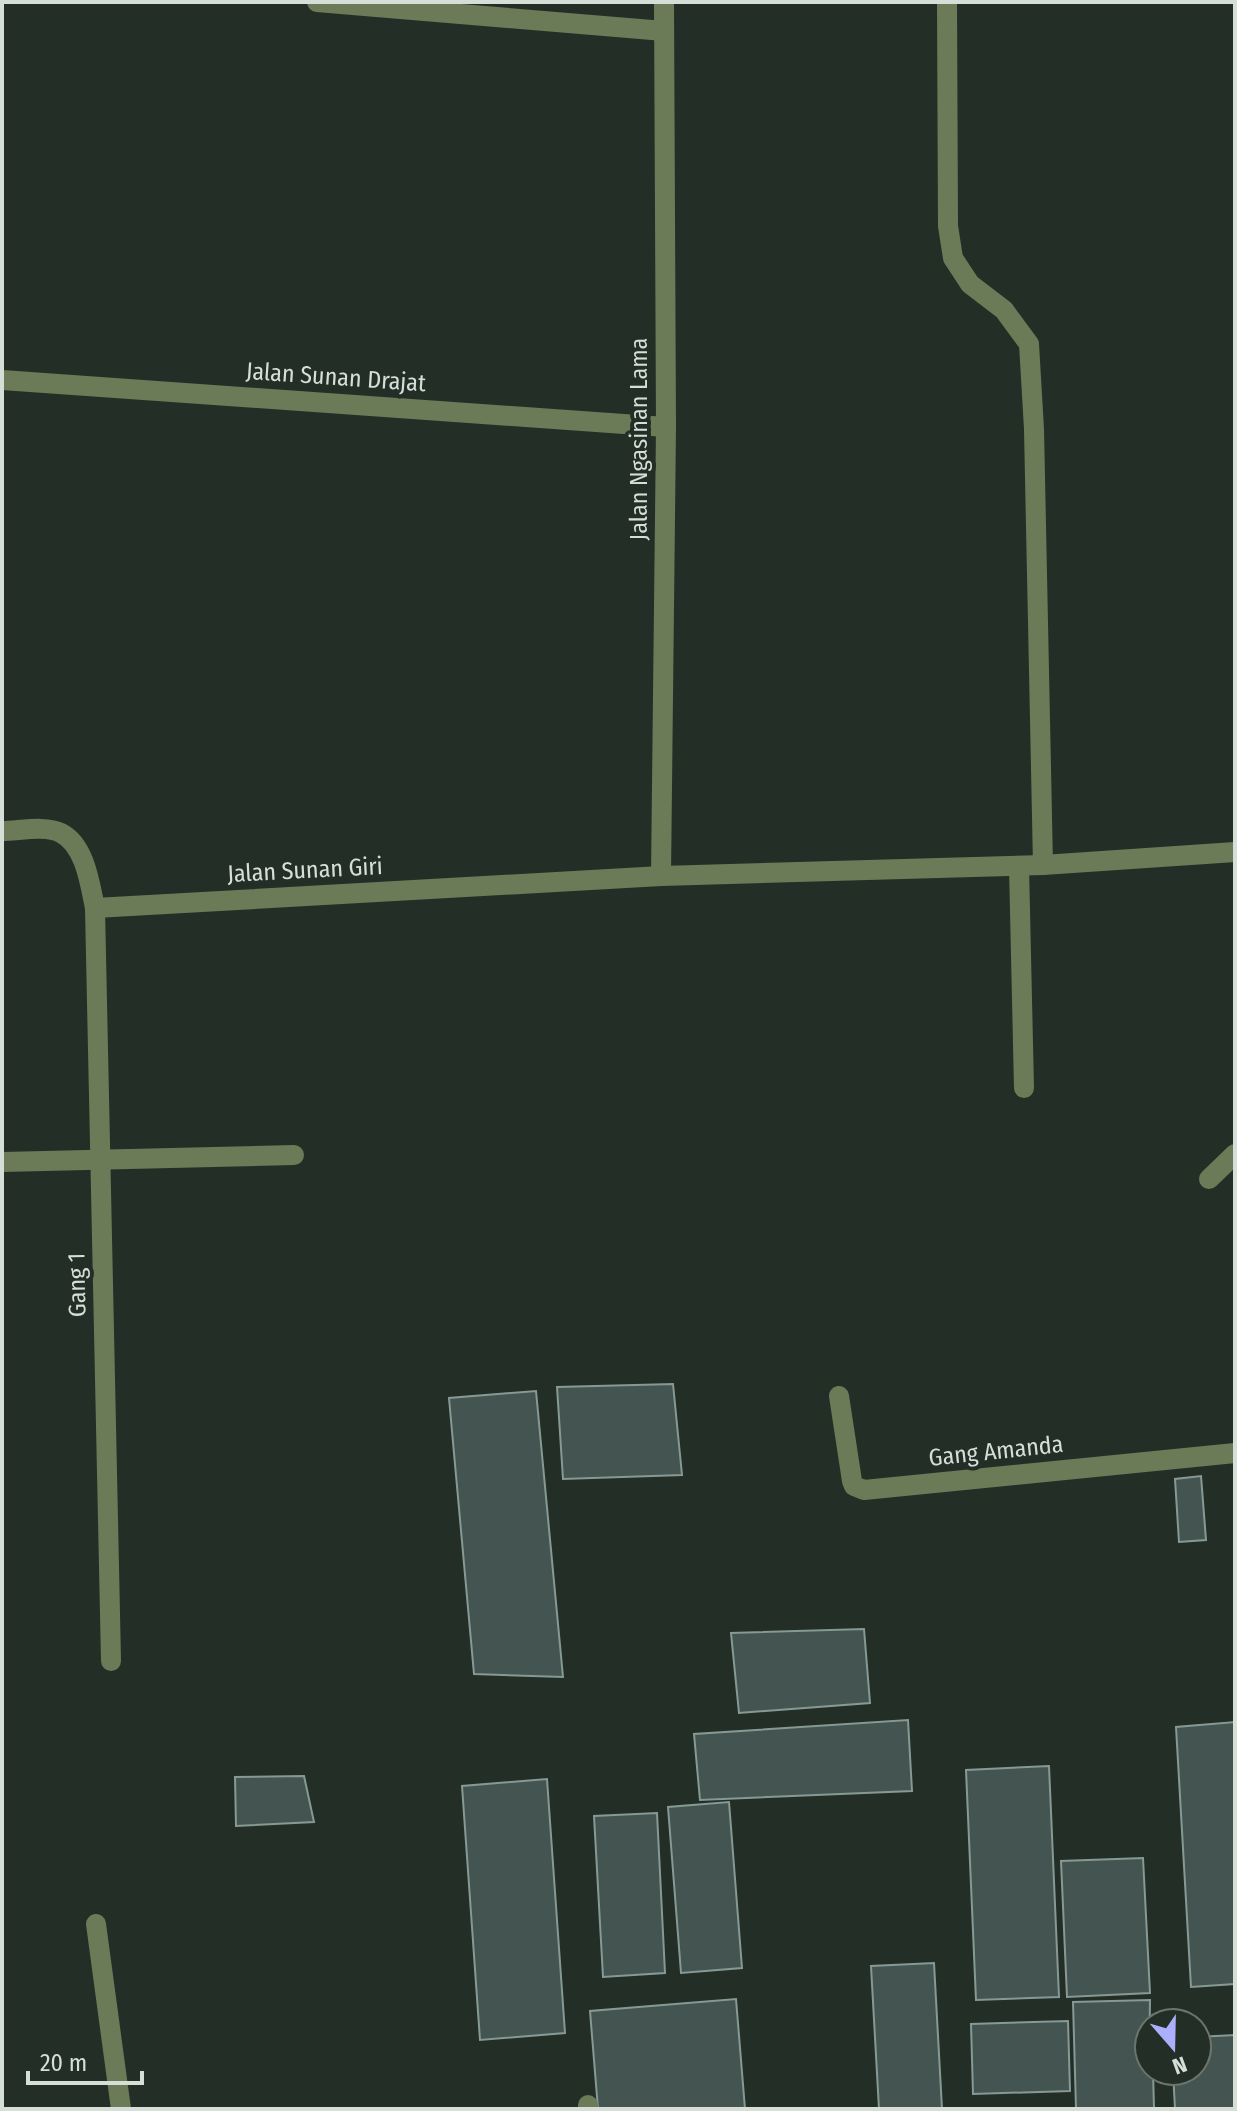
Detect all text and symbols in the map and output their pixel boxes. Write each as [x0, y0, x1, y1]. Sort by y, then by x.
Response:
street label: Jalan Ngasinan Lama [625, 338, 653, 540]
street label: Jalan Sunan Drajat [245, 357, 427, 397]
street label: Jalan Sunan Giri [227, 852, 383, 888]
street label: Gang 1 [62, 1253, 92, 1317]
street label: Gang Amanda [927, 1430, 1065, 1472]
north arrow [1133, 2007, 1213, 2087]
scale bar [28, 2035, 142, 2085]
text: 20 m [40, 2049, 87, 2077]
text: N [1169, 2050, 1190, 2080]

